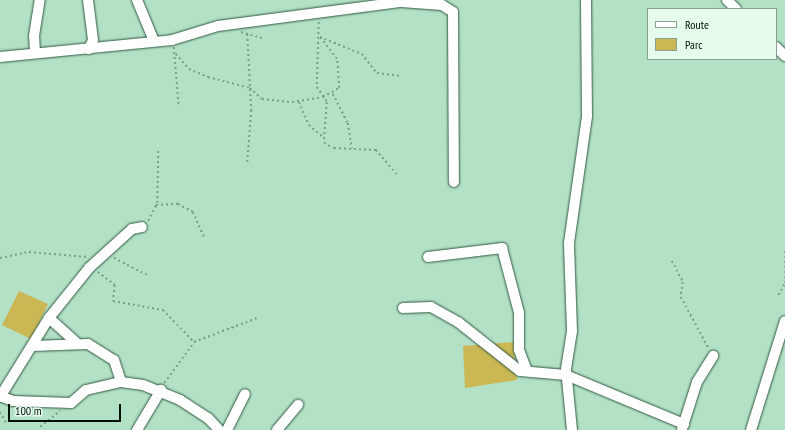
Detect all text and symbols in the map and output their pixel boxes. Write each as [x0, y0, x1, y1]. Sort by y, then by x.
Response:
legend [647, 8, 777, 60]
text: Route [685, 17, 709, 32]
text: Parc [685, 37, 702, 52]
scale bar [10, 396, 123, 422]
text: 100 m [15, 403, 42, 418]

